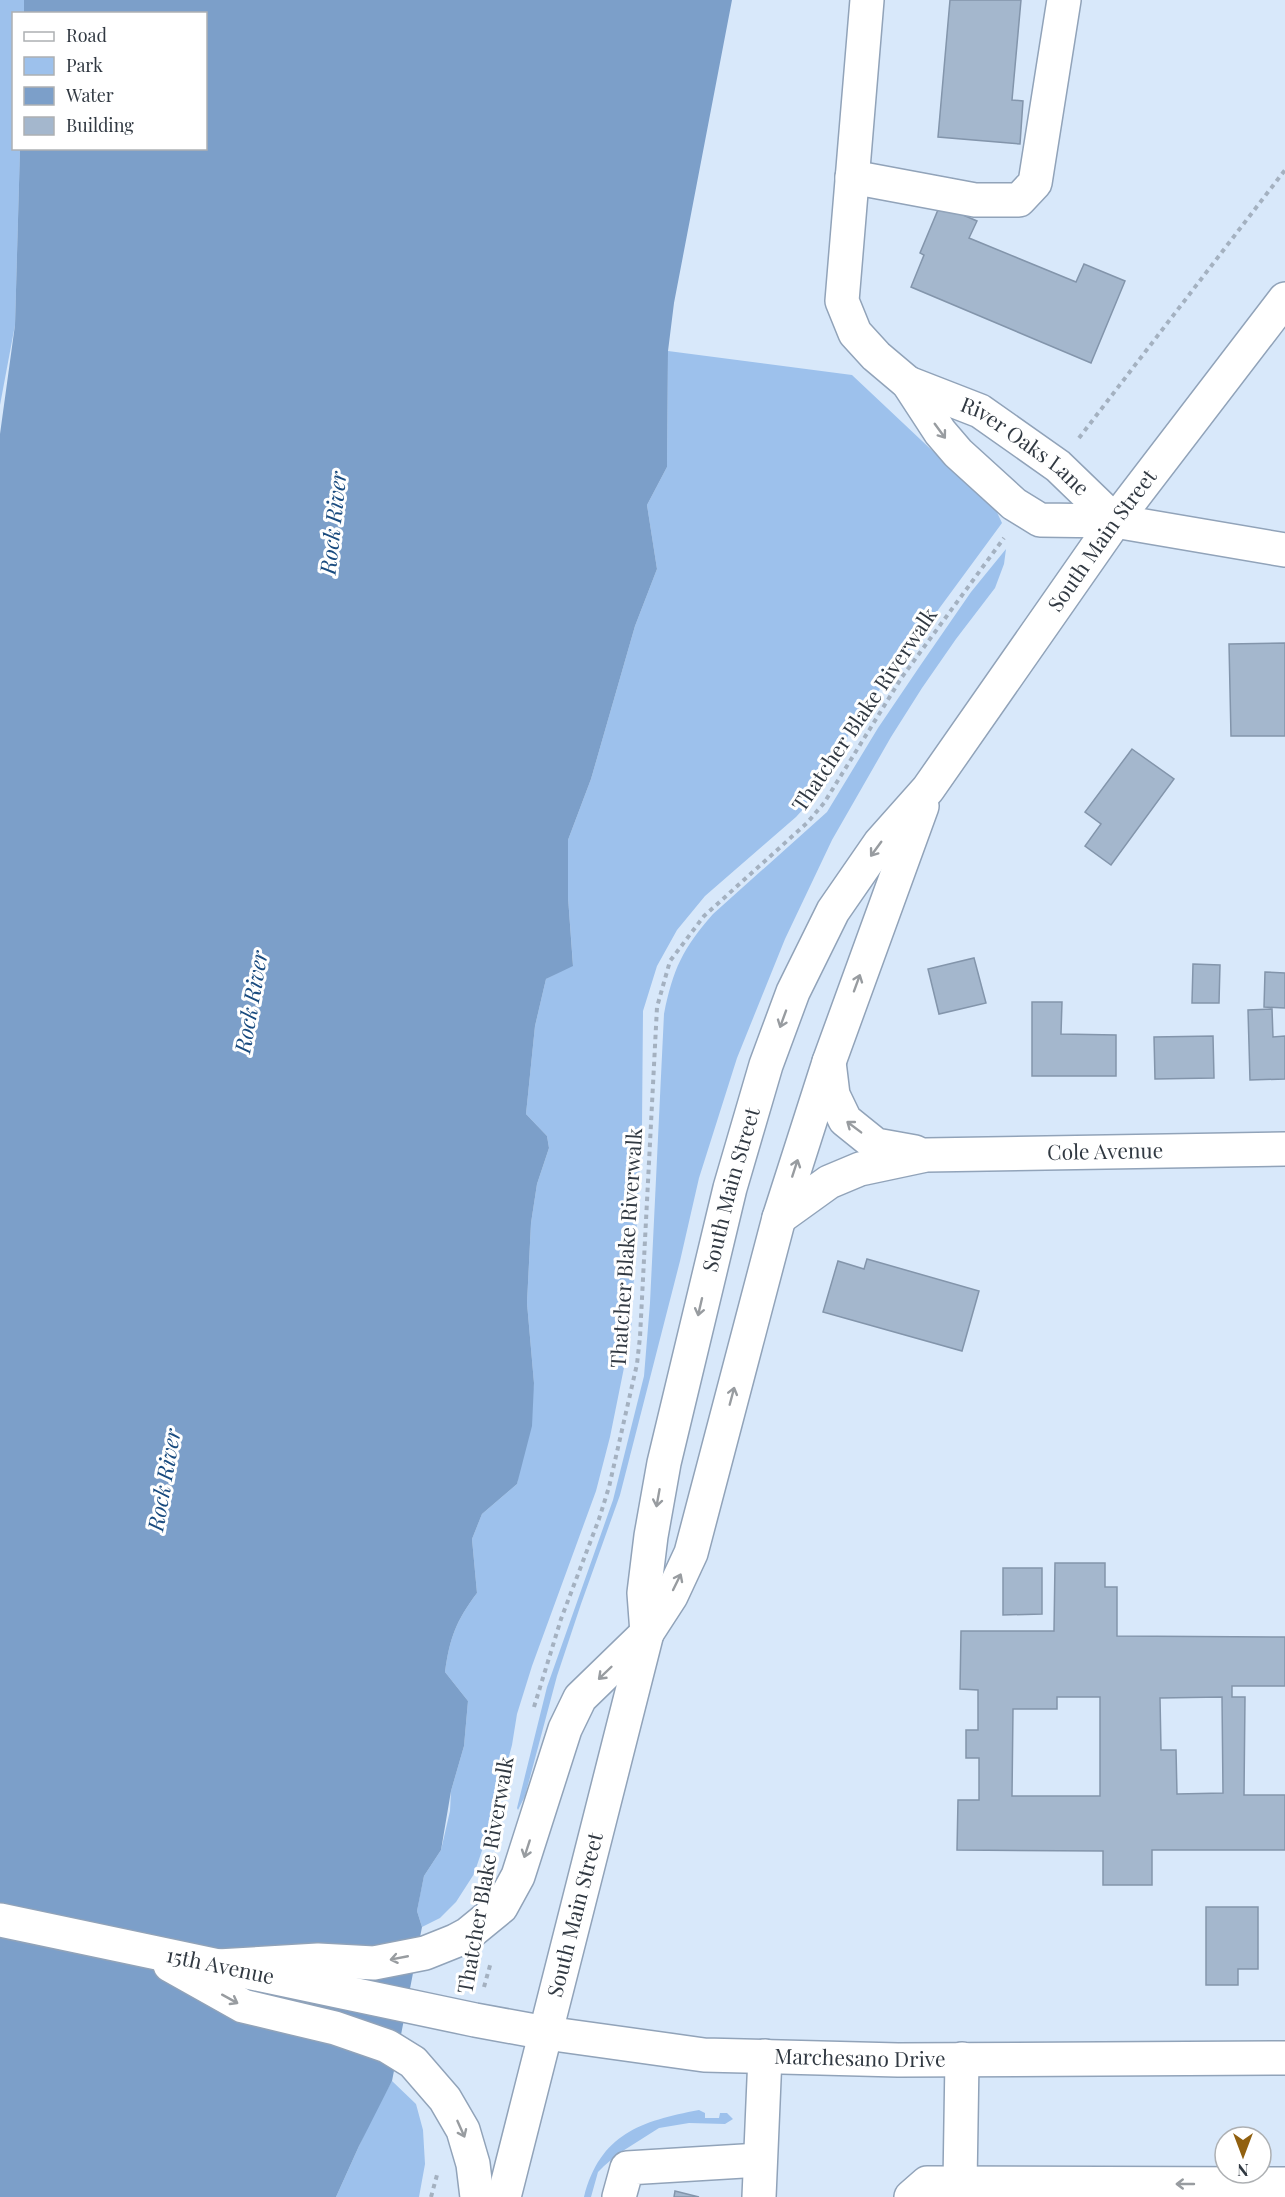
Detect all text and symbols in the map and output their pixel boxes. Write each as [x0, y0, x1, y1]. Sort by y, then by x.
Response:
legend [12, 12, 207, 150]
text: Road [66, 23, 107, 47]
text: Park [66, 53, 103, 77]
text: Water [65, 83, 114, 107]
text: Building [66, 113, 134, 137]
street label: River Oaks Lane [957, 389, 1096, 501]
one-way arrow [934, 423, 947, 439]
street label: South Main Street [1040, 462, 1162, 616]
water label: Rock River [312, 469, 352, 577]
street label: Thatcher Blake Riverwalk [784, 601, 942, 816]
one-way arrow [870, 840, 883, 856]
water label: Rock River [226, 948, 274, 1056]
one-way arrow [853, 974, 864, 993]
one-way arrow [777, 1009, 788, 1028]
street label: South Main Street [694, 1103, 765, 1274]
one-way arrow [846, 1121, 862, 1133]
street label: Thatcher Blake Riverwalk [603, 1126, 647, 1369]
street label: Cole Avenue [1047, 1135, 1164, 1165]
one-way arrow [790, 1159, 801, 1178]
one-way arrow [694, 1297, 706, 1316]
one-way arrow [726, 1387, 738, 1406]
water label: Rock River [139, 1426, 187, 1534]
one-way arrow [652, 1487, 663, 1507]
one-way arrow [671, 1574, 683, 1592]
one-way arrow [598, 1666, 613, 1680]
street label: Thatcher Blake Riverwalk [449, 1753, 519, 1996]
street label: South Main Street [539, 1828, 608, 2000]
one-way arrow [521, 1839, 532, 1858]
street label: 15th Avenue [164, 1939, 277, 1989]
one-way arrow [390, 1953, 409, 1964]
one-way arrow [221, 1993, 238, 2005]
street label: Marchesano Drive [774, 2041, 946, 2072]
one-way arrow [456, 2120, 467, 2138]
north arrow [1213, 2125, 1273, 2185]
text: N [1237, 2160, 1249, 2181]
one-way arrow [1175, 2178, 1195, 2190]

